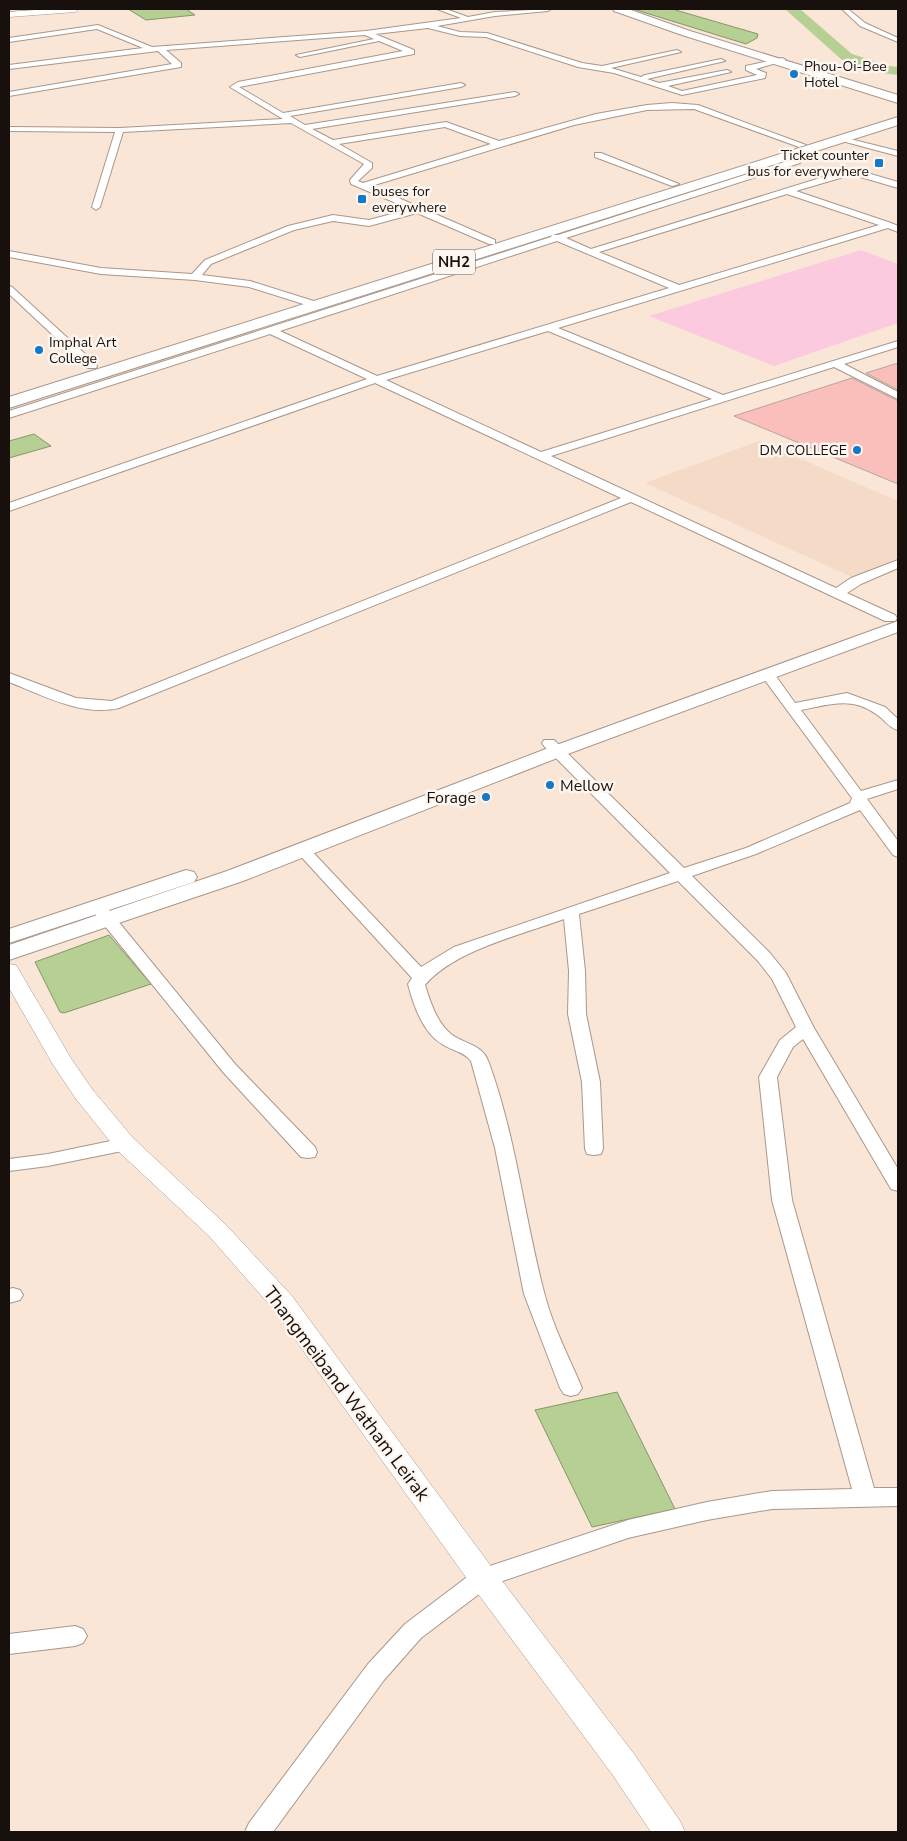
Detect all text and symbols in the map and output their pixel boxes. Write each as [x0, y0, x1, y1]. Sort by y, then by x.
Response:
place label: Phou-Oi-Bee Hotel [804, 57, 887, 92]
marker: Phou-Oi-Bee Hotel [788, 68, 800, 80]
place label: Ticket counter bus for everywhere [747, 146, 869, 181]
marker: Ticket counter bus for everywhere [873, 157, 885, 169]
place label: buses for everywhere [372, 182, 446, 217]
marker: buses for everywhere [356, 193, 368, 205]
road number: NH2 [433, 250, 475, 274]
place label: Imphal Art College [49, 333, 116, 368]
marker: Imphal Art College [33, 344, 45, 356]
place label: DM COLLEGE [760, 441, 847, 460]
marker: DM COLLEGE [851, 444, 863, 456]
place label: Mellow [560, 775, 614, 797]
marker: Mellow [544, 779, 556, 791]
place label: Forage [427, 787, 476, 809]
marker: Forage [480, 791, 492, 803]
street label: Thangmeiband Watham Leirak [257, 1281, 436, 1507]

